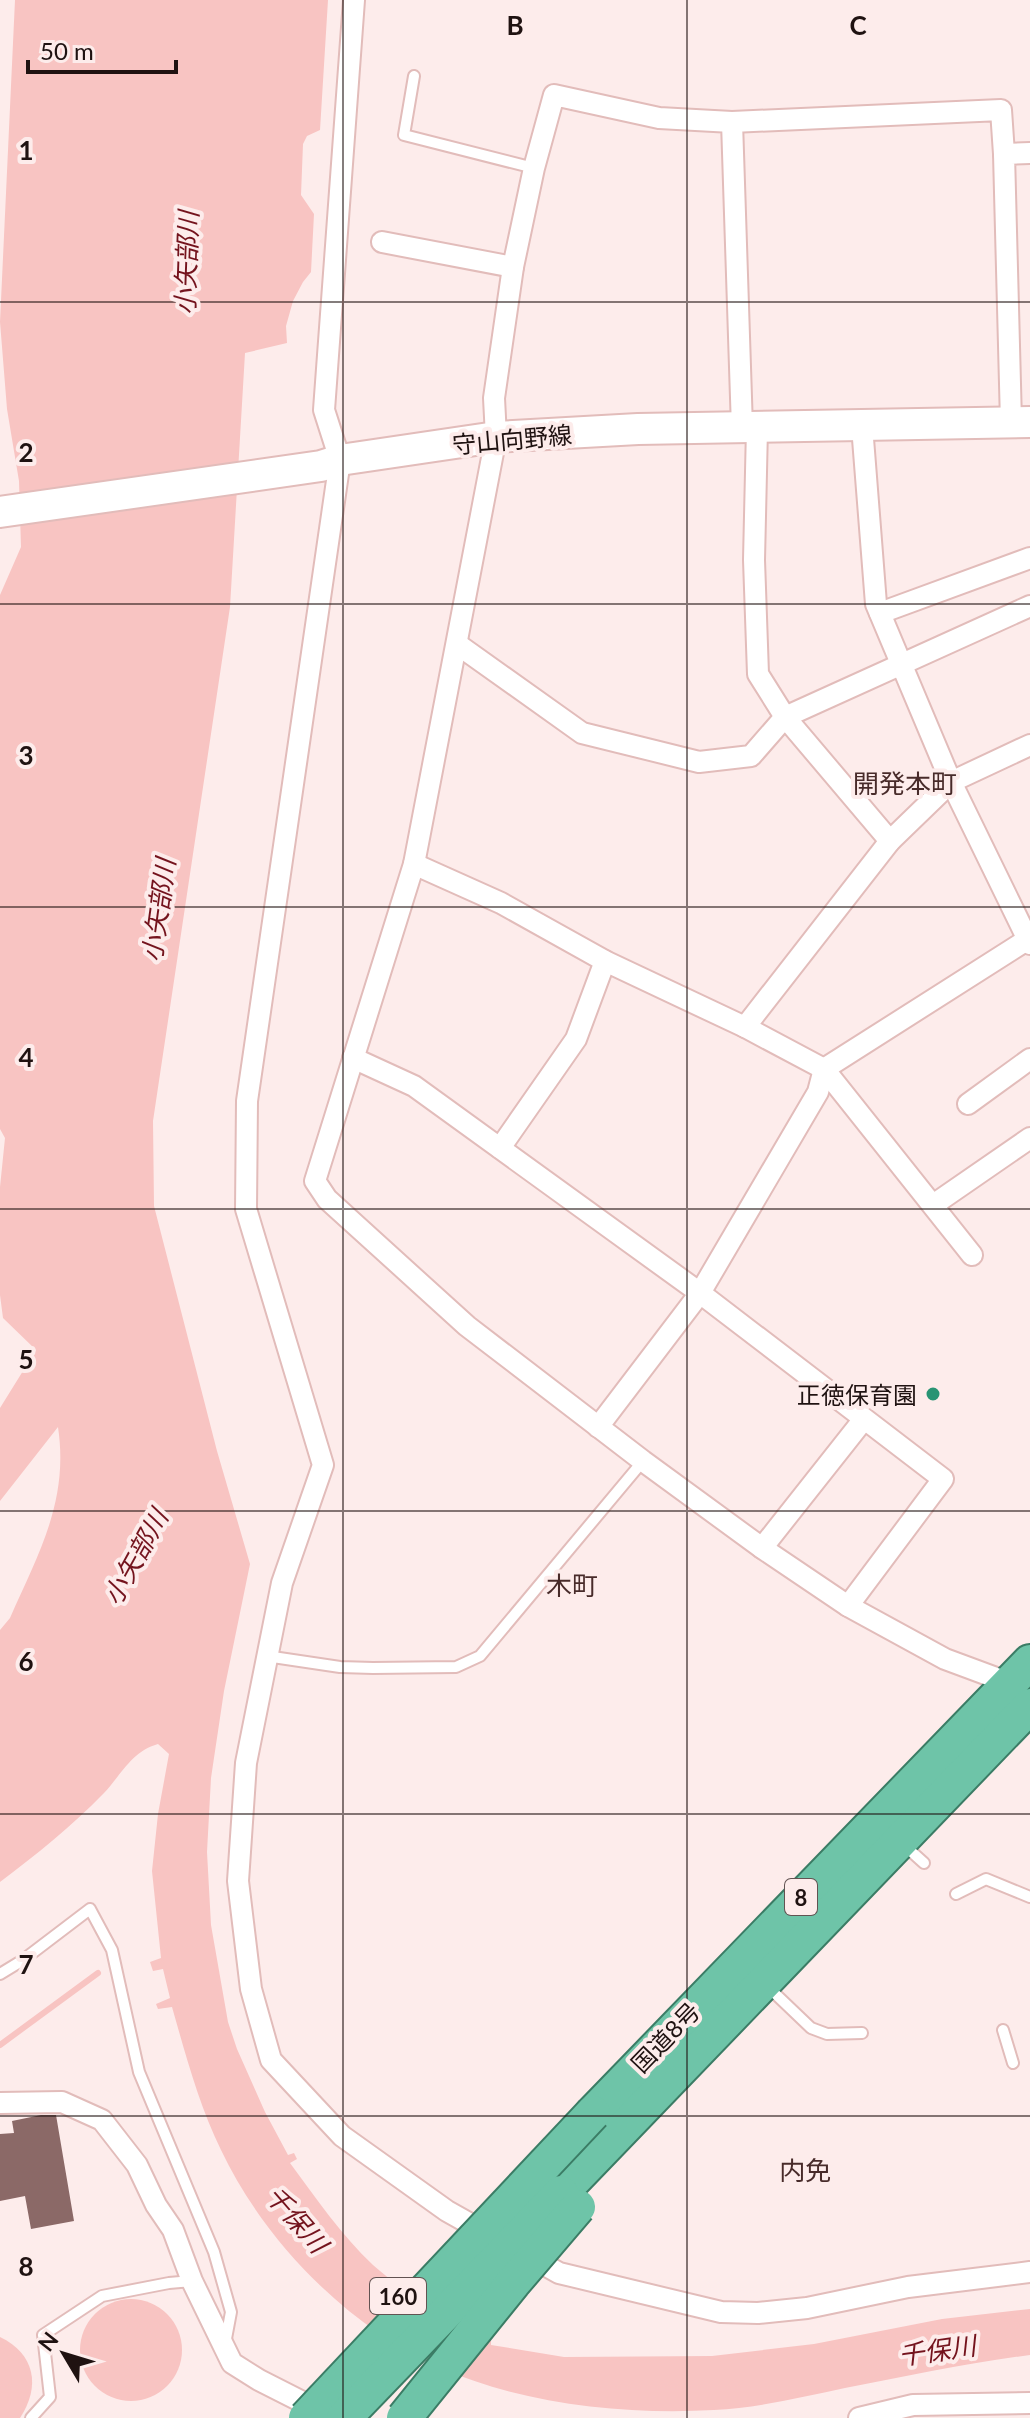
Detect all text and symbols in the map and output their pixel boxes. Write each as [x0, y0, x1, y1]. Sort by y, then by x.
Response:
text: B [506, 9, 524, 41]
text: C [849, 9, 867, 41]
scale bar [28, 24, 176, 74]
text: 50 m [40, 36, 94, 65]
text: 1 [18, 134, 34, 166]
water label: 小矢部川 [168, 207, 204, 316]
street label: 守山向野線 [451, 419, 573, 459]
text: 2 [18, 436, 34, 468]
text: 3 [18, 739, 34, 771]
district label: 開発本町 [853, 767, 957, 799]
water label: 小矢部川 [135, 853, 181, 964]
text: 4 [18, 1041, 34, 1073]
text: 5 [18, 1343, 34, 1375]
place label: 正徳保育園 [797, 1380, 917, 1409]
marker: 正徳保育園 [924, 1385, 942, 1403]
water label: 小矢部川 [96, 1501, 176, 1610]
district label: 木町 [546, 1569, 598, 1601]
text: 6 [18, 1645, 34, 1677]
road number: 8 [785, 1879, 817, 1915]
text: 7 [18, 1948, 34, 1980]
street label: 国道8号 [625, 1996, 705, 2078]
district label: 内免 [779, 2154, 831, 2186]
water label: 千保川 [259, 2179, 337, 2261]
text: 8 [18, 2250, 34, 2282]
road number: 160 [370, 2278, 426, 2314]
north arrow [24, 2314, 104, 2394]
text: N [32, 2326, 64, 2356]
water label: 千保川 [896, 2328, 981, 2371]

